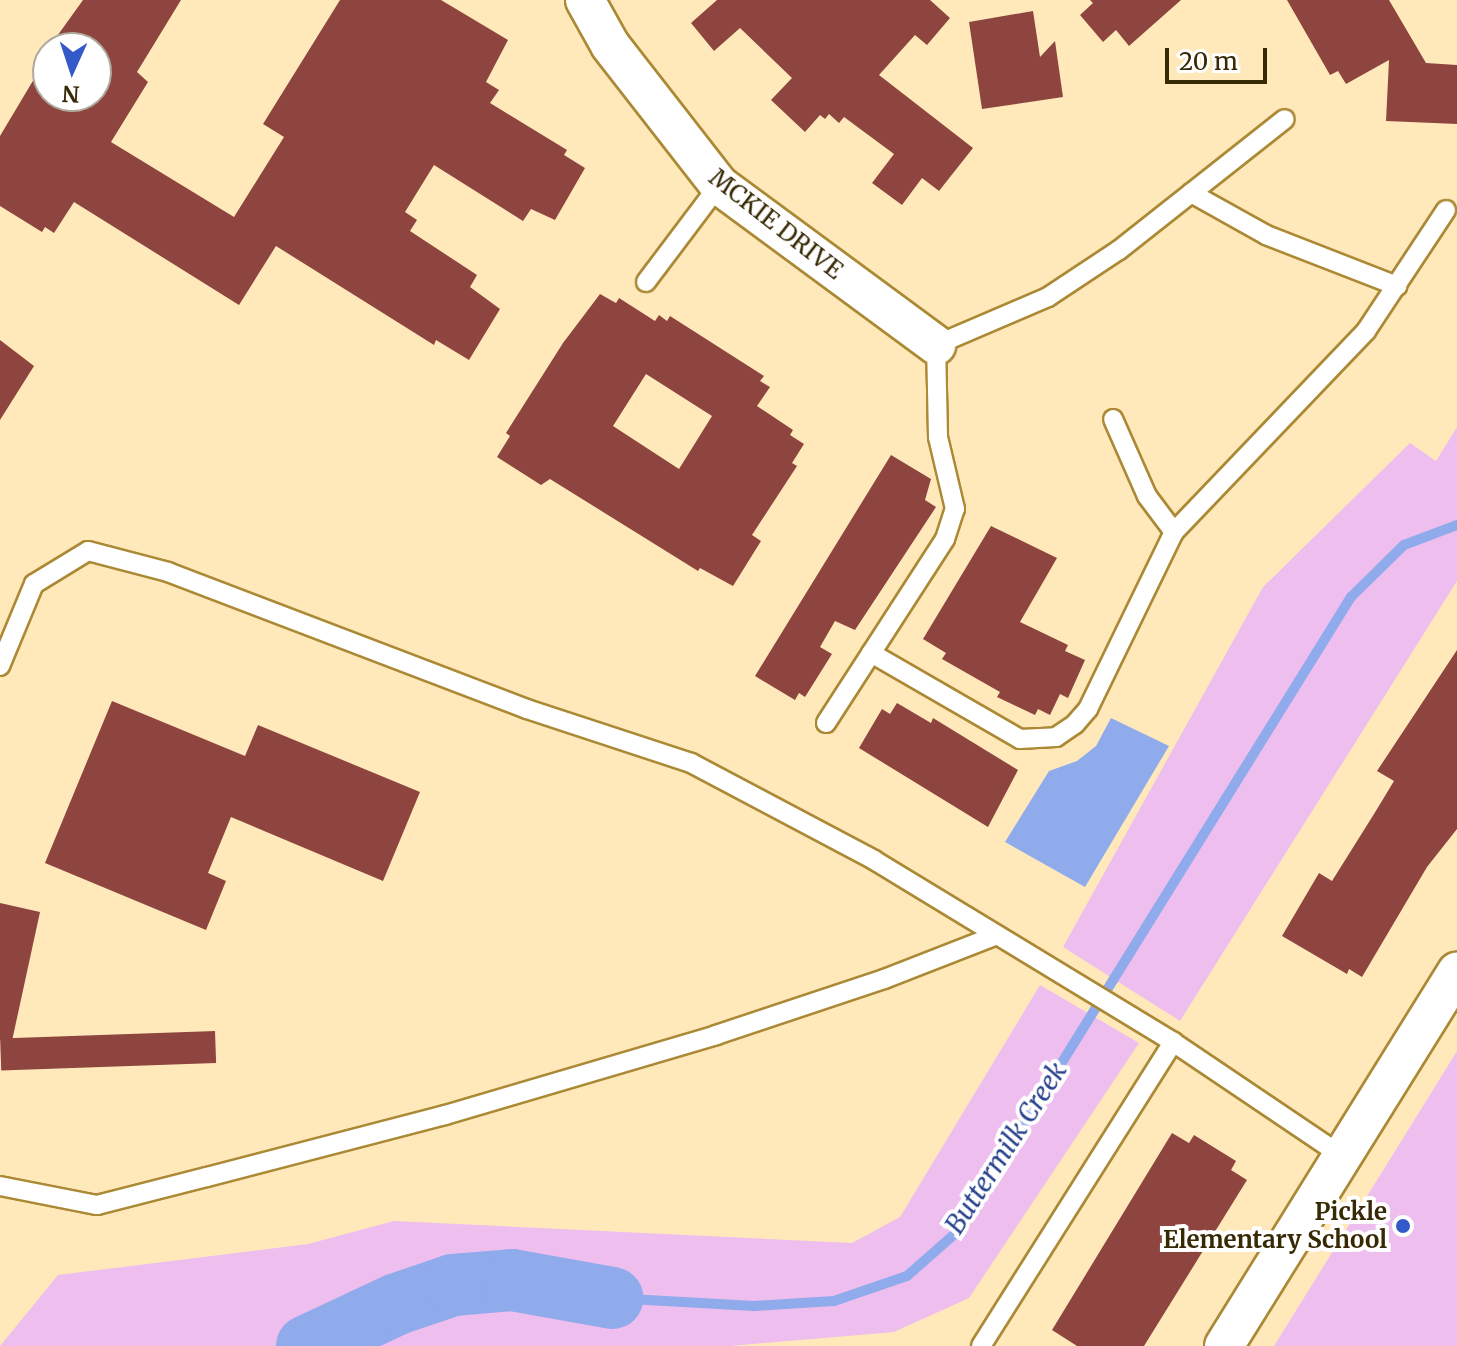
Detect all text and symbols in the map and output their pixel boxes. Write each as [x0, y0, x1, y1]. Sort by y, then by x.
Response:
north arrow [32, 32, 112, 112]
scale bar [1169, 32, 1271, 82]
text: 20 m [1179, 46, 1238, 77]
text: N [61, 80, 80, 108]
street label: MCKIE DRIVE [704, 163, 848, 285]
water label: Buttermilk Creek [939, 1057, 1073, 1239]
place label: Pickle Elementary School [1163, 1198, 1387, 1254]
marker: Pickle Elementary School [1394, 1217, 1412, 1235]

